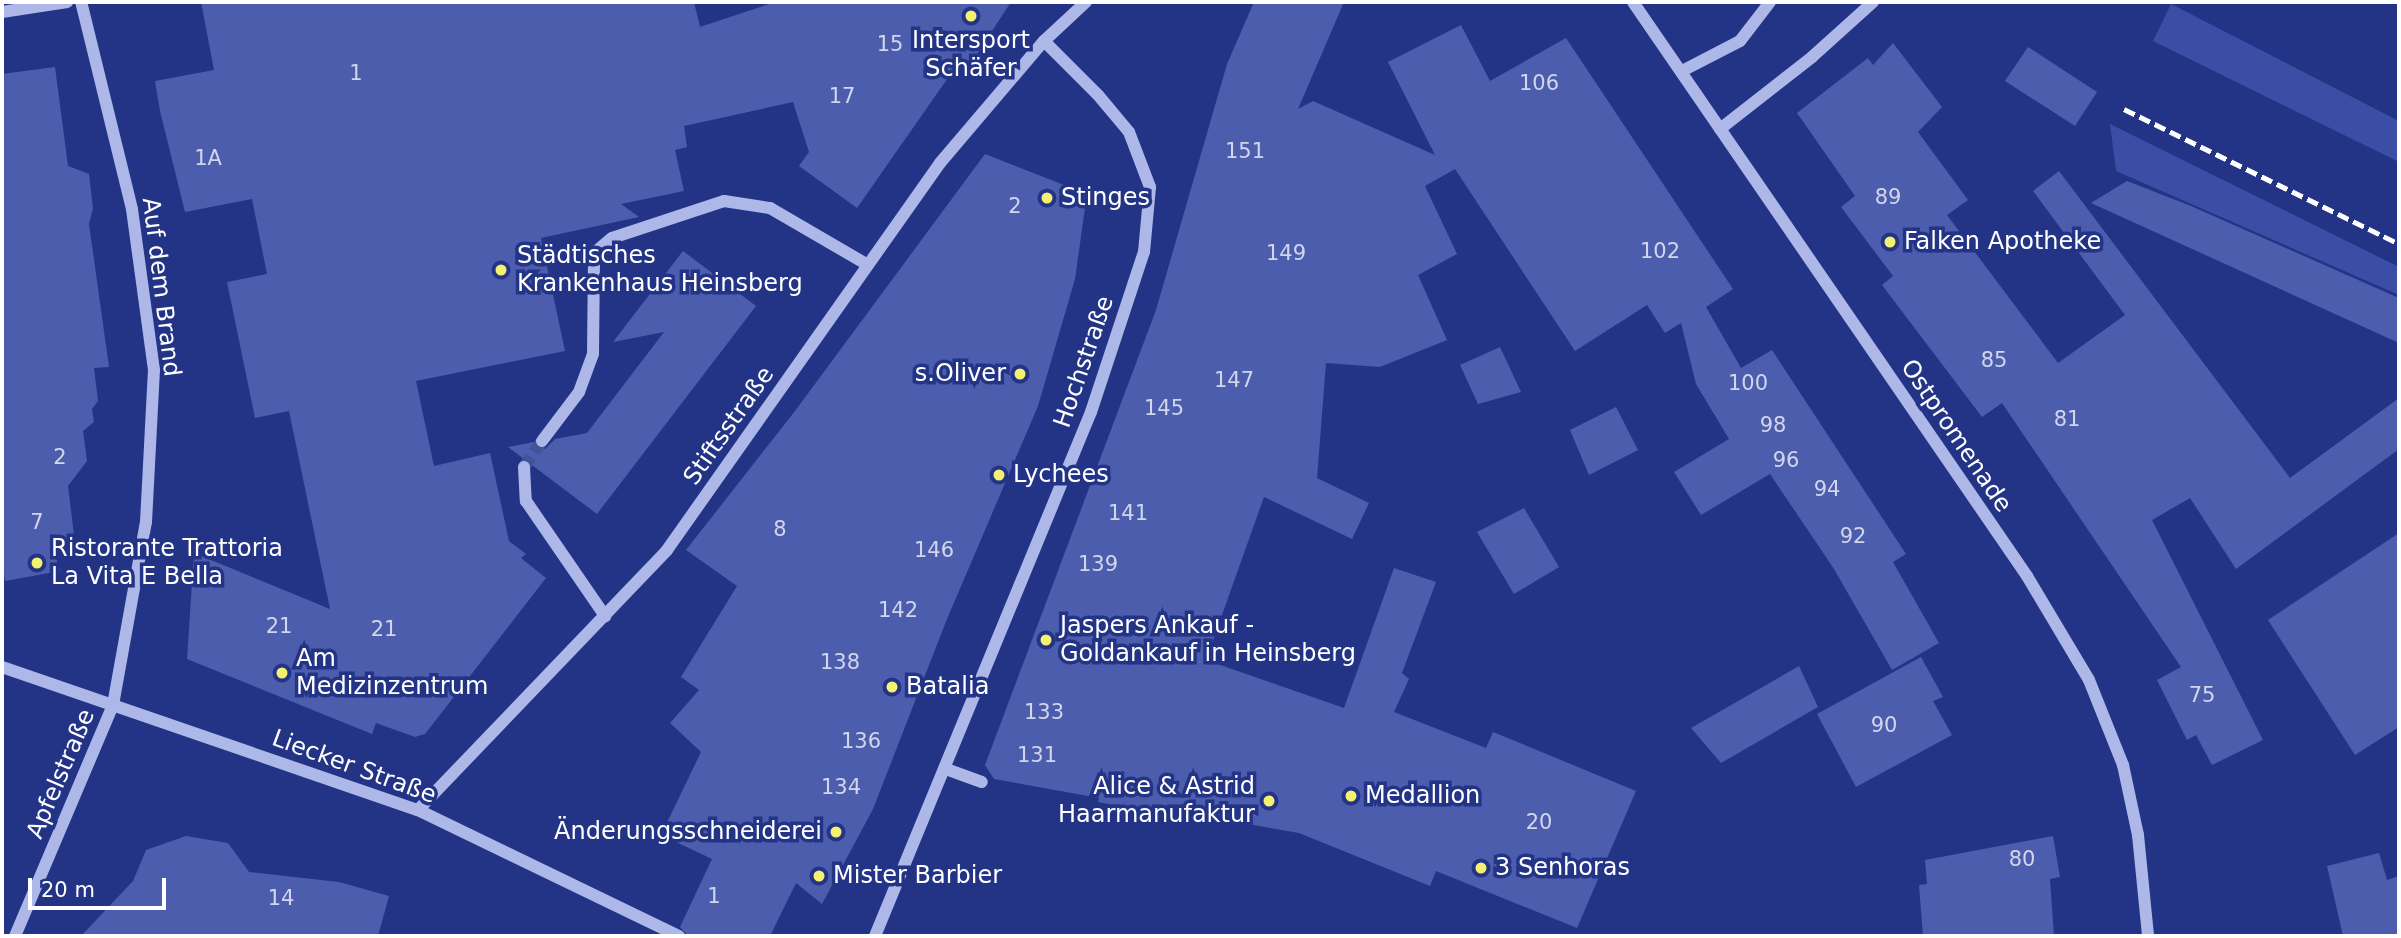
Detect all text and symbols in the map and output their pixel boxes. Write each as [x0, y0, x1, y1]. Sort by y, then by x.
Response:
marker: Intersport Schäfer [963, 8, 979, 24]
place label: Intersport Schäfer [912, 27, 1030, 83]
house number: 15 [877, 31, 903, 57]
house number: 1 [349, 60, 363, 86]
house number: 106 [1519, 70, 1559, 96]
house number: 17 [829, 83, 855, 109]
house number: 151 [1225, 138, 1265, 164]
house number: 1A [194, 145, 222, 171]
place label: Stinges [1061, 184, 1150, 212]
house number: 89 [1875, 184, 1901, 210]
marker: Stinges [1039, 190, 1055, 206]
house number: 2 [1008, 193, 1022, 219]
street label: Auf dem Brand [136, 196, 186, 378]
place label: Falken Apotheke [1904, 228, 2101, 256]
marker: Falken Apotheke [1882, 234, 1898, 250]
house number: 102 [1640, 238, 1680, 264]
house number: 149 [1266, 240, 1306, 266]
place label: Städtisches Krankenhaus Heinsberg [517, 242, 803, 298]
marker: Städtisches Krankenhaus Heinsberg [491, 260, 511, 280]
street label: Hochstraße [1048, 292, 1120, 432]
house number: 85 [1981, 347, 2007, 373]
street label: Ostpromenade [1894, 354, 2018, 518]
place label: s.Oliver [915, 360, 1006, 388]
street label: Stiftsstraße [678, 361, 780, 491]
marker: s.Oliver [1012, 366, 1028, 382]
house number: 147 [1214, 367, 1254, 393]
house number: 100 [1728, 370, 1768, 396]
house number: 145 [1144, 395, 1184, 421]
house number: 81 [2054, 406, 2080, 432]
house number: 98 [1760, 412, 1786, 438]
house number: 2 [53, 444, 67, 470]
house number: 96 [1773, 447, 1799, 473]
place label: Lychees [1013, 461, 1109, 489]
marker: Lychees [991, 467, 1007, 483]
house number: 94 [1814, 476, 1840, 502]
house number: 141 [1108, 500, 1148, 526]
house number: 7 [30, 509, 44, 535]
house number: 8 [773, 516, 787, 542]
house number: 92 [1840, 523, 1866, 549]
place label: Ristorante Trattoria La Vita E Bella [51, 535, 283, 591]
house number: 146 [914, 537, 954, 563]
house number: 139 [1078, 551, 1118, 577]
marker: Ristorante Trattoria La Vita E Bella [29, 555, 45, 571]
house number: 142 [878, 597, 918, 623]
place label: Jaspers Ankauf - Goldankauf in Heinsberg [1060, 612, 1356, 668]
house number: 21 [266, 613, 292, 639]
house number: 21 [371, 616, 397, 642]
marker: Jaspers Ankauf - Goldankauf in Heinsberg [1038, 632, 1054, 648]
place label: Am Medizinzentrum [296, 645, 488, 701]
house number: 138 [820, 649, 860, 675]
marker: Am Medizinzentrum [274, 665, 290, 681]
place label: Batalia [906, 673, 989, 701]
marker: Batalia [884, 679, 900, 695]
house number: 75 [2189, 682, 2215, 708]
house number: 133 [1024, 699, 1064, 725]
street label: Apfelstraße [21, 705, 101, 843]
house number: 90 [1871, 712, 1897, 738]
street label: Liecker Straße [268, 724, 440, 810]
house number: 136 [841, 728, 881, 754]
house number: 131 [1017, 742, 1057, 768]
place label: Alice & Astrid Haarmanufaktur [1058, 773, 1255, 829]
house number: 134 [821, 774, 861, 800]
place label: Medallion [1365, 782, 1480, 810]
marker: Medallion [1343, 788, 1359, 804]
marker: Alice & Astrid Haarmanufaktur [1261, 793, 1277, 809]
house number: 20 [1526, 809, 1552, 835]
place label: Änderungsschneiderei [554, 818, 822, 846]
marker: Änderungsschneiderei [828, 824, 844, 840]
house number: 80 [2009, 846, 2035, 872]
place label: 3 Senhoras [1495, 854, 1630, 882]
marker: 3 Senhoras [1473, 860, 1489, 876]
place label: Mister Barbier [833, 862, 1002, 890]
scale bar [32, 864, 170, 908]
marker: Mister Barbier [811, 868, 827, 884]
text: 20 m [41, 878, 95, 902]
house number: 1 [707, 883, 721, 909]
house number: 14 [268, 885, 294, 911]

